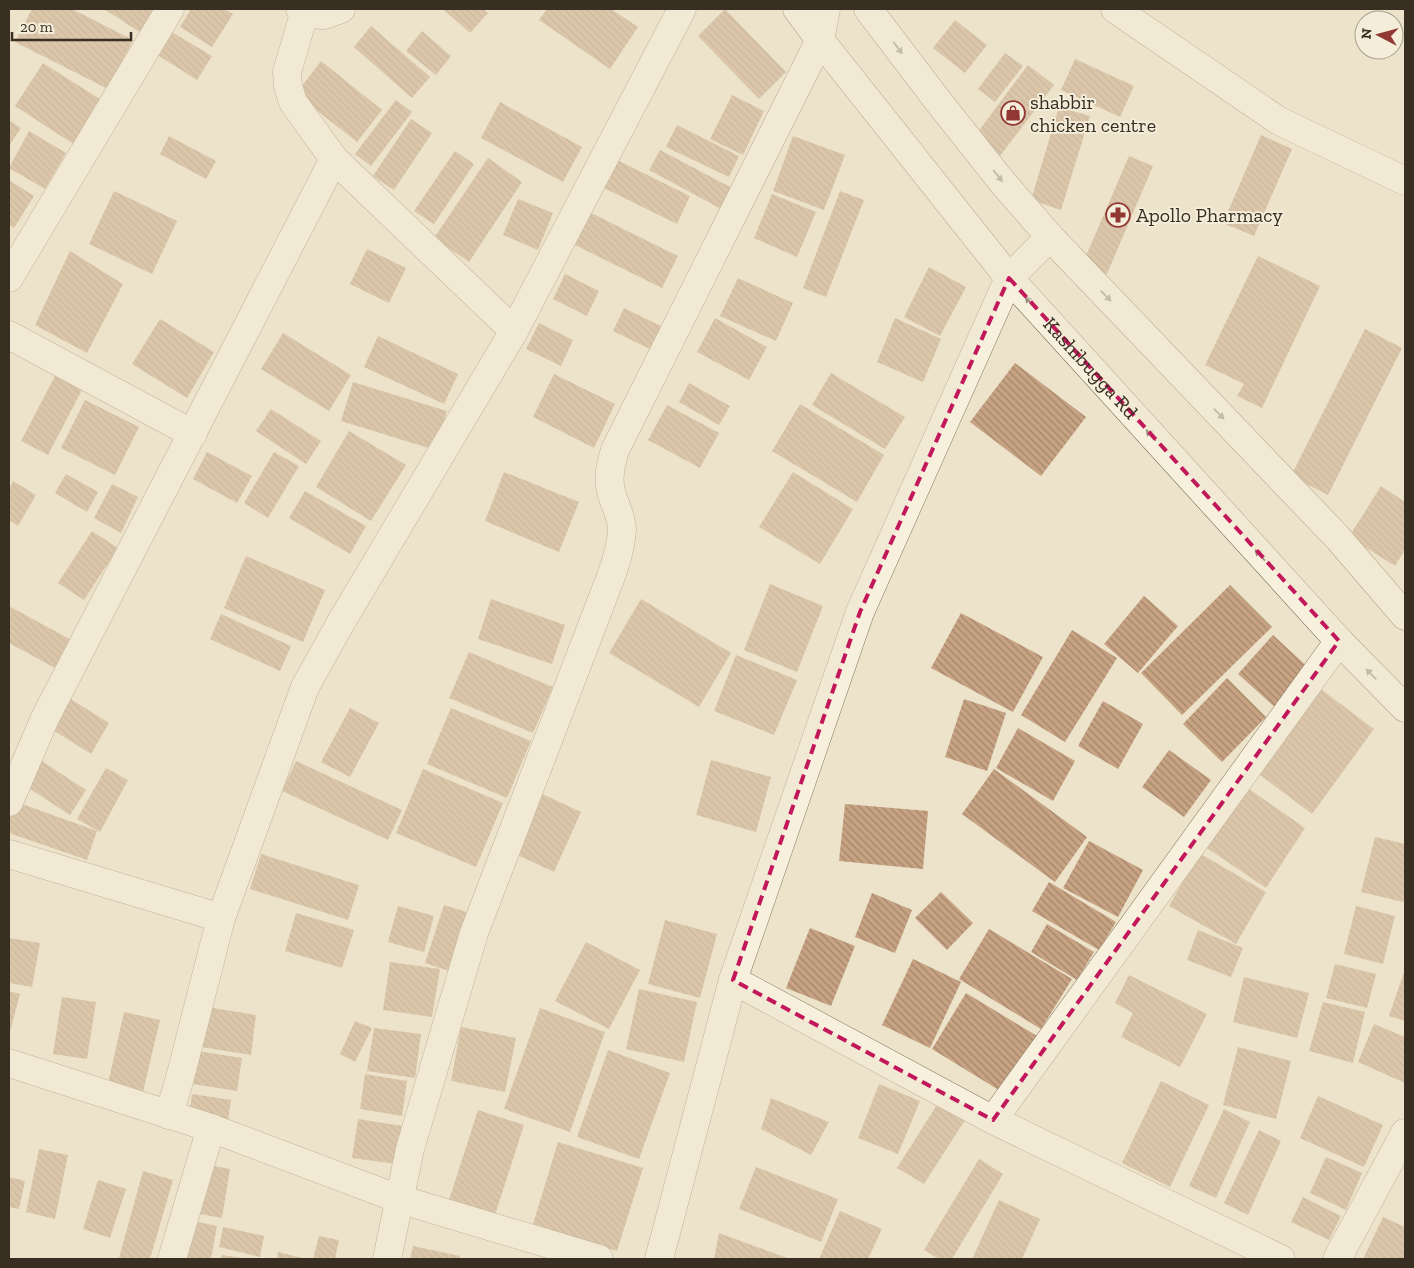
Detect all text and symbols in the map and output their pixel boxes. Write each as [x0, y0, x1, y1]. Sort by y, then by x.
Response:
scale bar [12, 10, 131, 42]
north arrow [1354, 10, 1404, 60]
text: 20 m [20, 18, 53, 36]
text: N [1358, 27, 1376, 40]
one-way arrow [892, 41, 903, 54]
place label: shabbir chicken centre [1030, 90, 1156, 137]
shop icon: shabbir chicken centre [1000, 100, 1026, 126]
one-way arrow [992, 169, 1003, 182]
pharmacy icon: Apollo Pharmacy [1105, 202, 1131, 228]
place label: Apollo Pharmacy [1136, 203, 1283, 227]
one-way arrow [1100, 290, 1112, 302]
one-way arrow [1024, 296, 1036, 308]
street label: Kashibugga Rd [1038, 312, 1143, 424]
one-way arrow [1213, 407, 1225, 419]
one-way arrow [1145, 429, 1157, 441]
one-way arrow [1255, 548, 1266, 561]
one-way arrow [1365, 668, 1377, 680]

